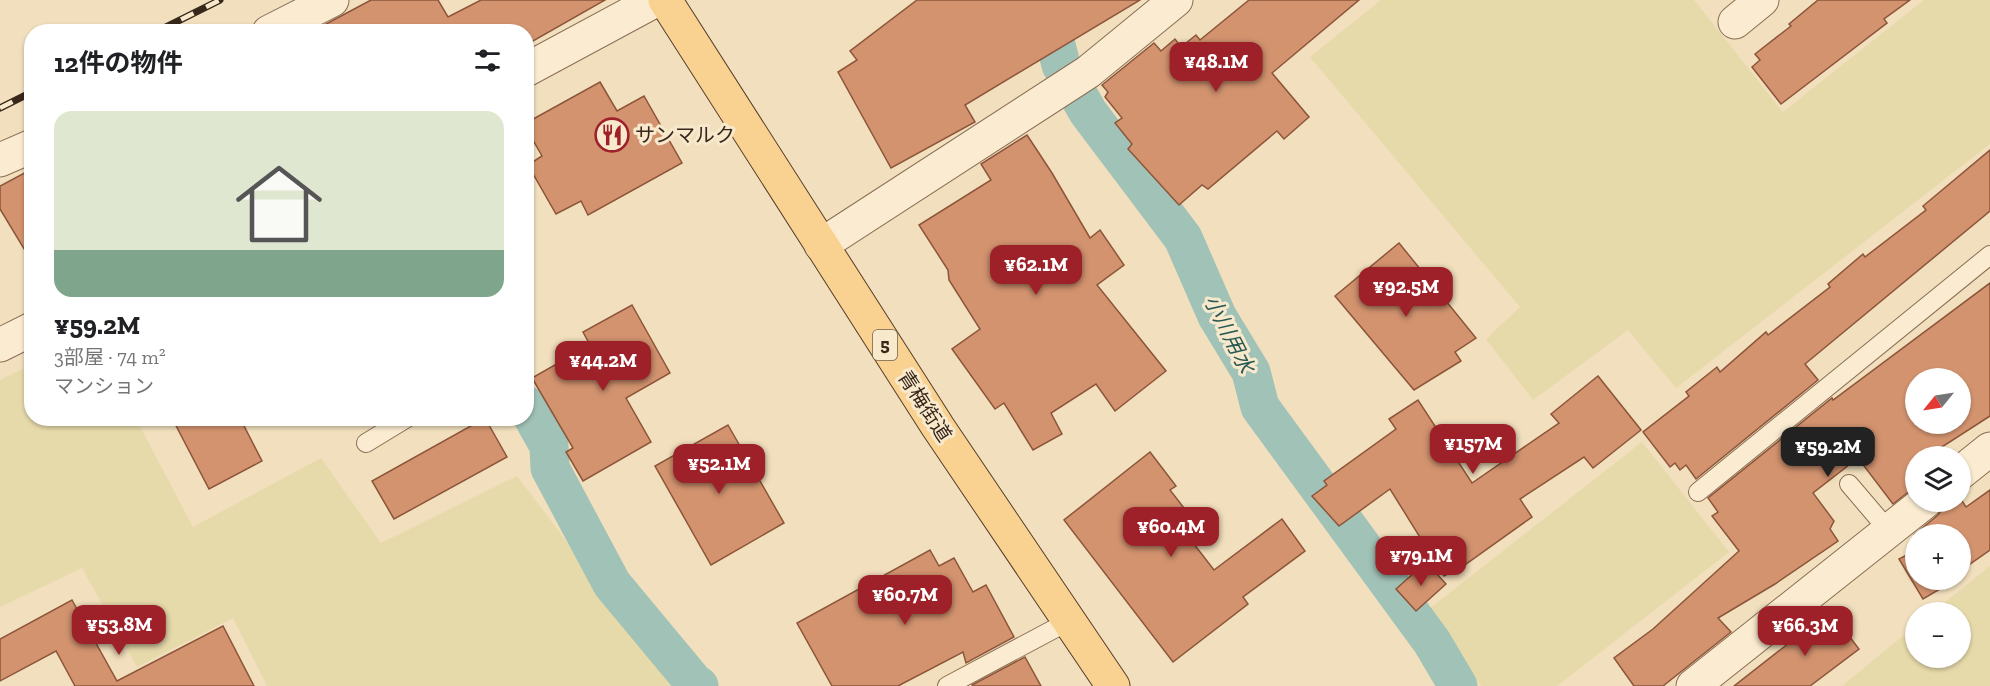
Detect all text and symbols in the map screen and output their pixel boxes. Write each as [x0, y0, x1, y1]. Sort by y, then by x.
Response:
pin: ¥48.1M [1167, 42, 1265, 93]
icon: filters [471, 44, 504, 77]
text: 12件の物件 [54, 47, 182, 79]
text: ¥48.1M [1184, 49, 1248, 73]
restaurant icon: サンマルク [594, 117, 630, 153]
place label: サンマルク [635, 123, 735, 147]
icon: home [225, 150, 333, 258]
pin: ¥62.1M [987, 245, 1085, 296]
text: ¥62.1M [1004, 252, 1068, 276]
pin: ¥92.5M [1357, 267, 1455, 318]
text: ¥92.5M [1373, 274, 1439, 298]
water label: 小川用水 [1199, 291, 1261, 379]
text: ¥59.2M [54, 309, 140, 341]
road number: 5 [873, 330, 897, 360]
pin: ¥44.2M [554, 341, 652, 392]
text: 3部屋 · 74 m² [54, 345, 166, 369]
text: ¥44.2M [569, 348, 637, 372]
street label: 青梅街道 [893, 366, 957, 446]
north arrow [1905, 368, 1971, 434]
map controls [1905, 368, 1971, 668]
text: マンション [54, 374, 154, 398]
pin: ¥157M [1431, 424, 1515, 475]
pin: ¥59.2M [1779, 427, 1877, 478]
text: ¥157M [1444, 431, 1502, 455]
text: ¥59.2M [1795, 434, 1861, 458]
pin: ¥52.1M [670, 444, 768, 495]
button: layers [1905, 446, 1971, 512]
text: ¥52.1M [687, 451, 751, 475]
pin: ¥60.4M [1122, 507, 1220, 558]
text: ¥60.4M [1137, 514, 1205, 538]
button: + [1905, 524, 1971, 590]
pin: ¥79.1M [1372, 536, 1470, 587]
text: ¥79.1M [1389, 543, 1453, 567]
pin: ¥60.7M [856, 575, 954, 626]
text: ¥60.7M [872, 582, 938, 606]
button: − [1905, 602, 1971, 668]
pin: ¥53.8M [70, 605, 168, 656]
pin: ¥66.3M [1756, 606, 1854, 657]
text: ¥53.8M [86, 612, 152, 636]
text: ¥66.3M [1772, 613, 1838, 637]

